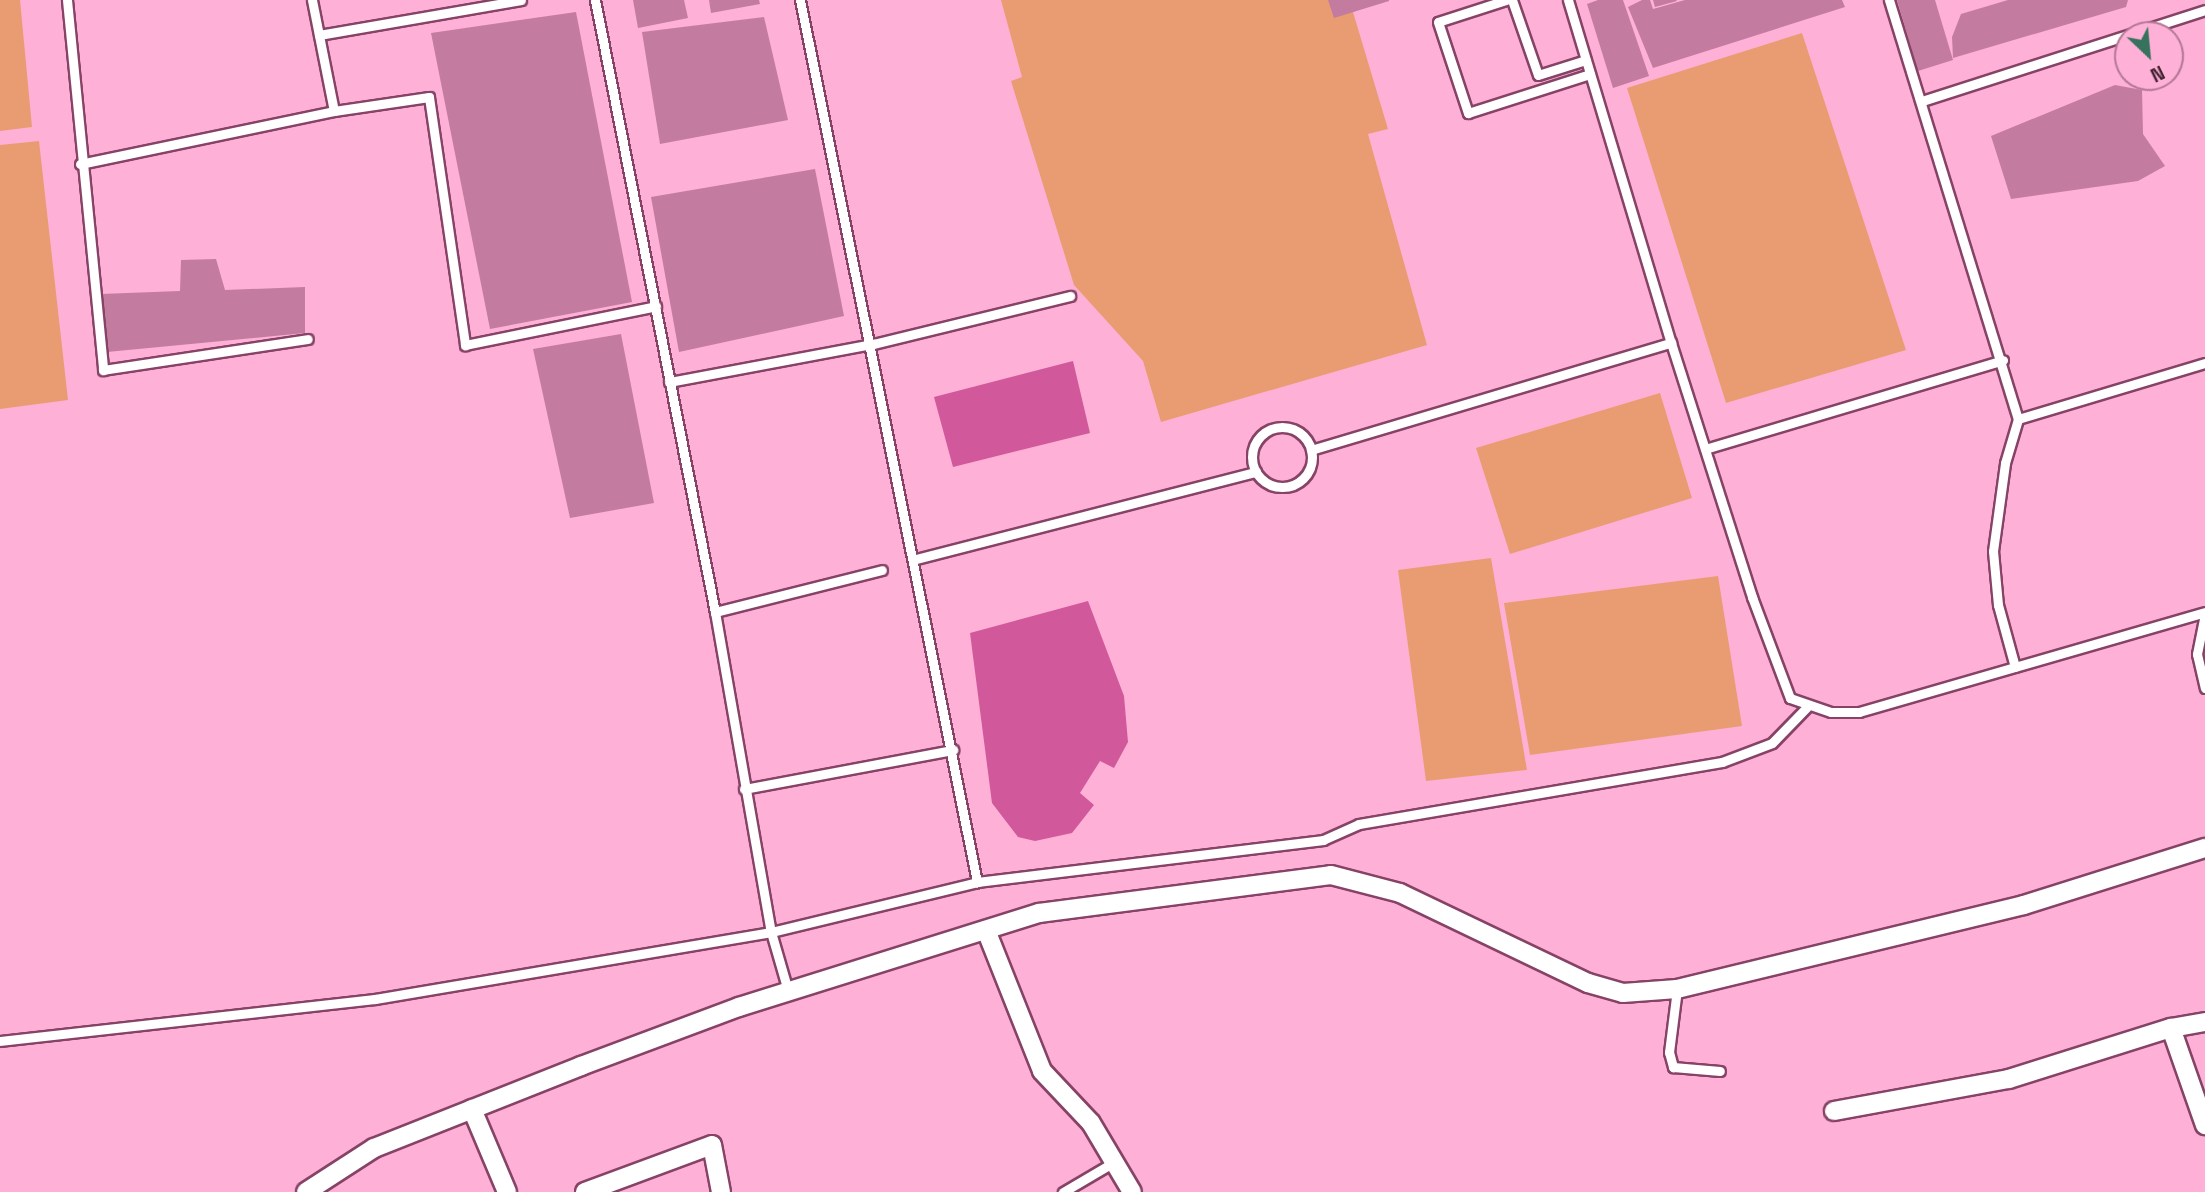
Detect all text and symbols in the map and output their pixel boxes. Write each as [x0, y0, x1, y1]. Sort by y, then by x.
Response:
north arrow [2114, 21, 2184, 91]
text: N [2146, 59, 2169, 88]

